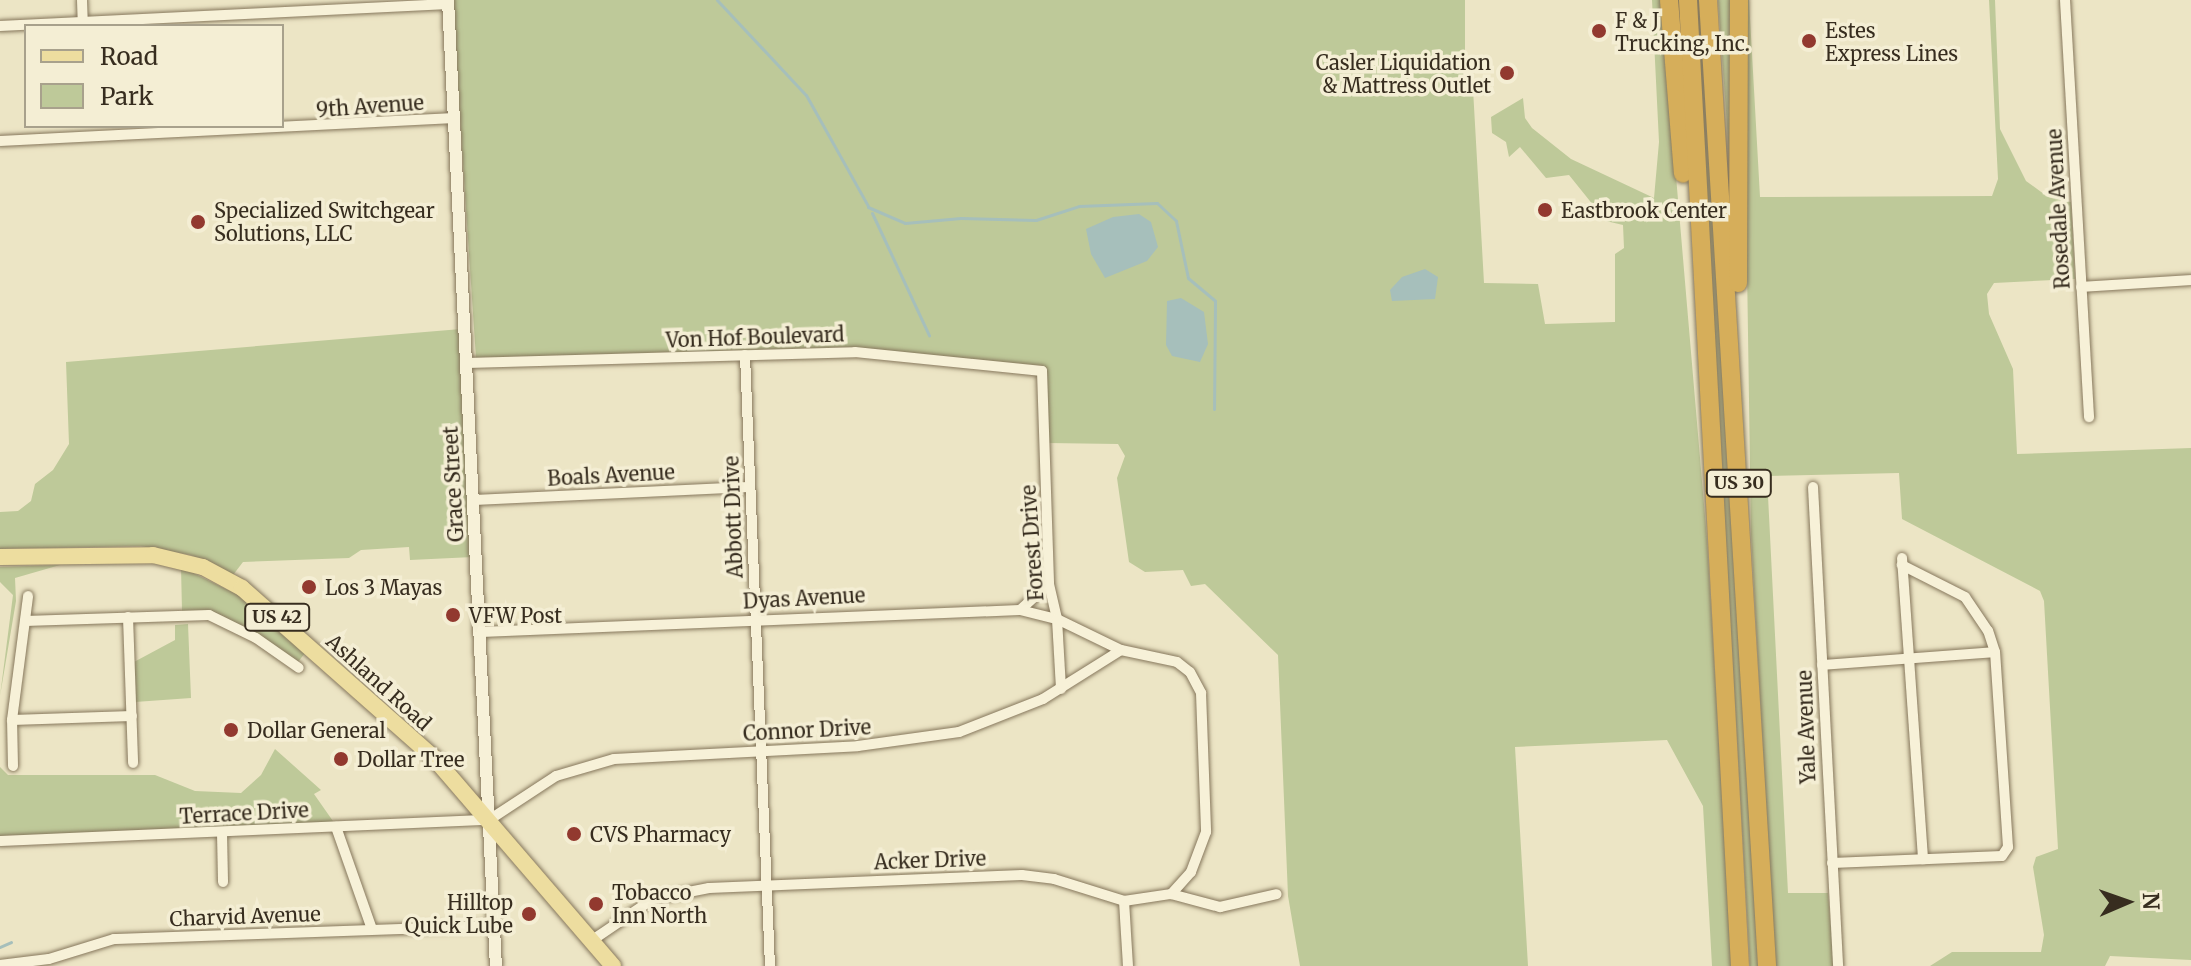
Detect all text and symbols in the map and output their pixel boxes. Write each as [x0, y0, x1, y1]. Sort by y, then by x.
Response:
place label: F & J Trucking, Inc. [1615, 8, 1750, 55]
place label: Estes Express Lines [1825, 18, 1958, 65]
marker: F & J Trucking, Inc. [1590, 22, 1608, 40]
legend [24, 24, 284, 128]
marker: Estes Express Lines [1800, 32, 1818, 50]
text: Road [100, 41, 158, 72]
place label: Casler Liquidation & Mattress Outlet [1316, 50, 1491, 97]
marker: Casler Liquidation & Mattress Outlet [1498, 64, 1516, 82]
text: Park [100, 81, 153, 112]
street label: 9th Avenue [315, 90, 425, 122]
street label: Rosedale Avenue [2042, 128, 2074, 290]
place label: Specialized Switchgear Solutions, LLC [214, 198, 435, 245]
place label: Eastbrook Center [1561, 198, 1727, 222]
marker: Eastbrook Center [1536, 201, 1554, 219]
marker: Specialized Switchgear Solutions, LLC [189, 213, 207, 231]
street label: Von Hof Boulevard [665, 322, 845, 352]
street label: Grace Street [438, 425, 468, 543]
street label: Abbott Drive [719, 455, 747, 579]
street label: Boals Avenue [547, 460, 675, 490]
road number: US 30 [1705, 469, 1773, 497]
street label: Forest Drive [1016, 484, 1048, 602]
place label: Los 3 Mayas [325, 575, 442, 599]
marker: Los 3 Mayas [300, 578, 318, 596]
street label: Dyas Avenue [742, 583, 866, 613]
road number: US 42 [243, 603, 311, 631]
place label: VFW Post [469, 603, 562, 627]
marker: VFW Post [444, 606, 462, 624]
street label: Ashland Road [322, 629, 436, 735]
street label: Yale Avenue [1792, 670, 1820, 784]
street label: Connor Drive [742, 715, 872, 745]
place label: Dollar General [247, 718, 386, 742]
marker: Dollar General [222, 721, 240, 739]
place label: Dollar Tree [357, 747, 464, 771]
marker: Dollar Tree [332, 750, 350, 768]
street label: Terrace Drive [179, 798, 309, 828]
place label: CVS Pharmacy [590, 822, 731, 846]
marker: CVS Pharmacy [565, 825, 583, 843]
street label: Acker Drive [874, 846, 986, 874]
north arrow [2087, 862, 2167, 942]
place label: Tobacco Inn North [612, 880, 707, 927]
place label: Hilltop Quick Lube [405, 890, 513, 937]
text: N [2137, 892, 2165, 910]
marker: Tobacco Inn North [587, 895, 605, 913]
street label: Charvid Avenue [169, 901, 321, 931]
marker: Hilltop Quick Lube [520, 905, 538, 923]

